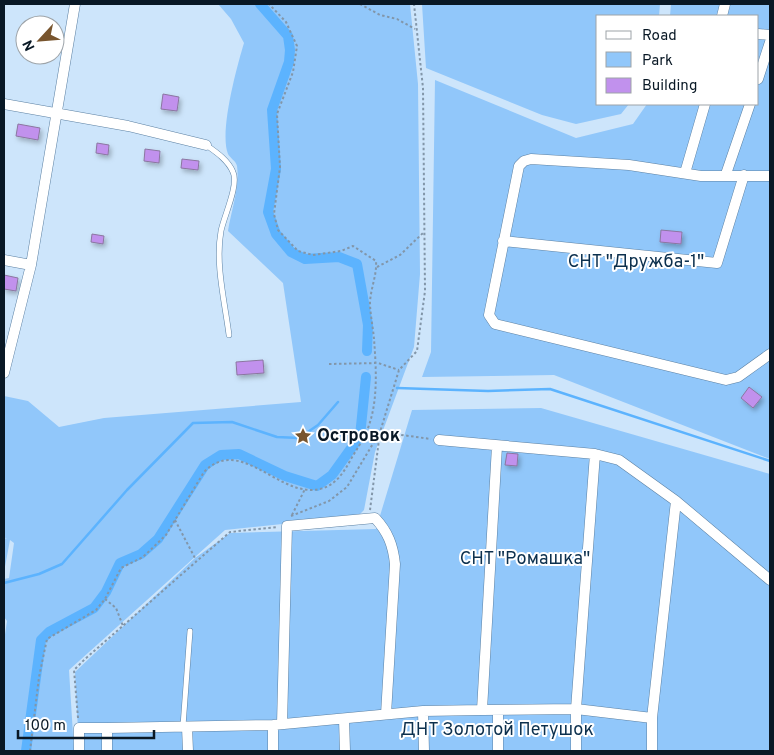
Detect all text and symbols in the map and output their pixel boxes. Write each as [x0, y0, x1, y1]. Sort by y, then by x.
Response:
north arrow [15, 15, 65, 65]
legend [596, 15, 759, 105]
text: Road [642, 27, 677, 46]
text: N [20, 37, 40, 53]
text: Park [642, 52, 673, 71]
text: Building [642, 77, 697, 96]
park label: СНТ "Дружба-1" [568, 251, 704, 274]
place label: Островок [317, 425, 401, 448]
place icon: Островок [293, 426, 313, 446]
park label: СНТ "Ромашка" [460, 548, 590, 571]
scale bar [18, 708, 154, 740]
text: 100 m [25, 717, 66, 736]
park label: ДНТ Золотой Петушок [400, 719, 594, 742]

